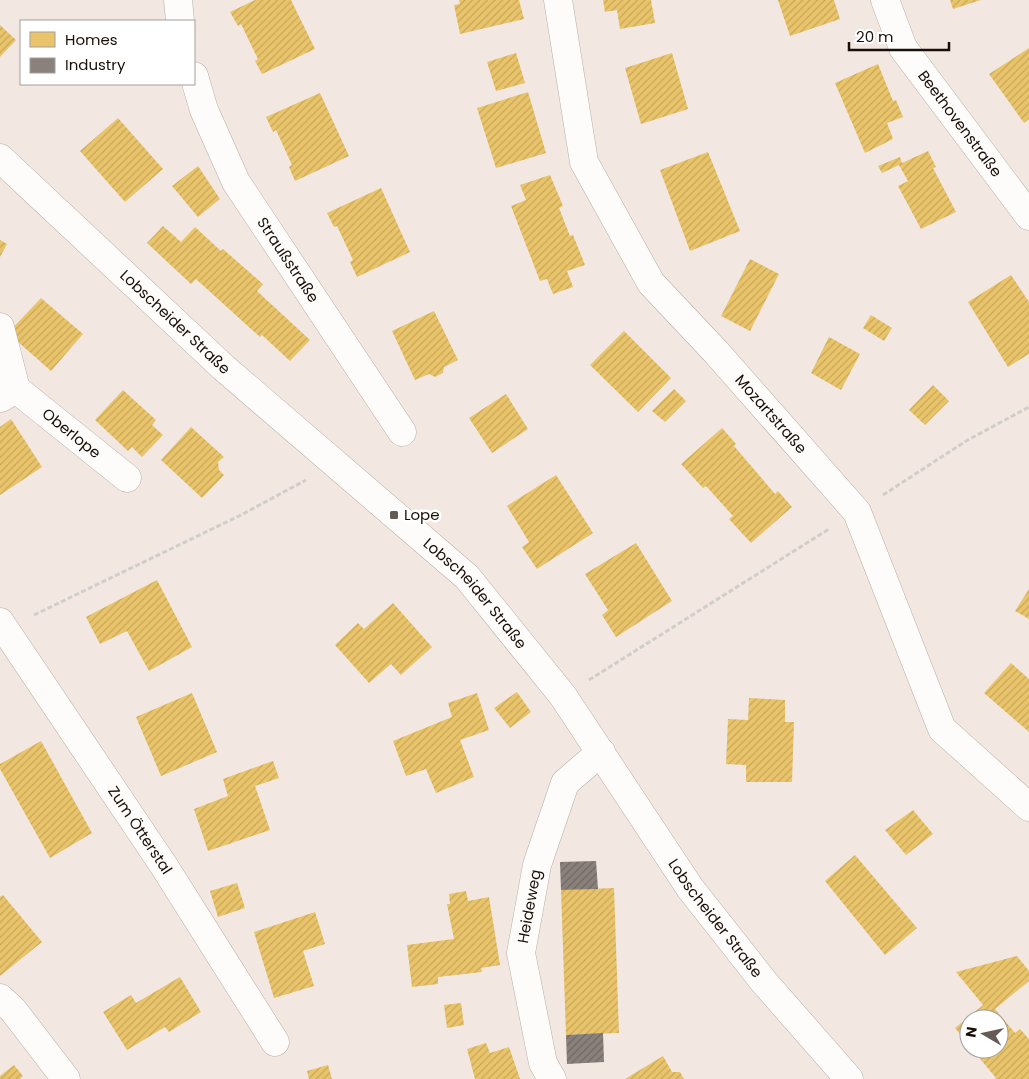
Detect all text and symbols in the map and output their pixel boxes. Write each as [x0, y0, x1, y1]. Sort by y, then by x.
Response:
legend [20, 20, 195, 85]
scale bar [849, 20, 949, 52]
text: 20 m [856, 26, 894, 47]
text: Homes [65, 29, 118, 50]
text: Industry [65, 54, 126, 75]
street label: Beethovenstraße [913, 66, 1007, 181]
street label: Straußstraße [252, 213, 324, 307]
street label: Lobscheider Straße [116, 265, 235, 379]
street label: Mozartstraße [730, 370, 812, 458]
street label: Oberlope [38, 403, 105, 463]
place label: Lope [404, 504, 440, 525]
marker: Lope [388, 509, 400, 521]
street label: Lobscheider Straße [419, 533, 532, 653]
street label: Zum Ötterstal [103, 782, 178, 878]
street label: Lobscheider Straße [664, 855, 768, 982]
street label: Heideweg [512, 868, 546, 945]
north arrow [959, 1009, 1009, 1059]
text: N [960, 1025, 982, 1039]

